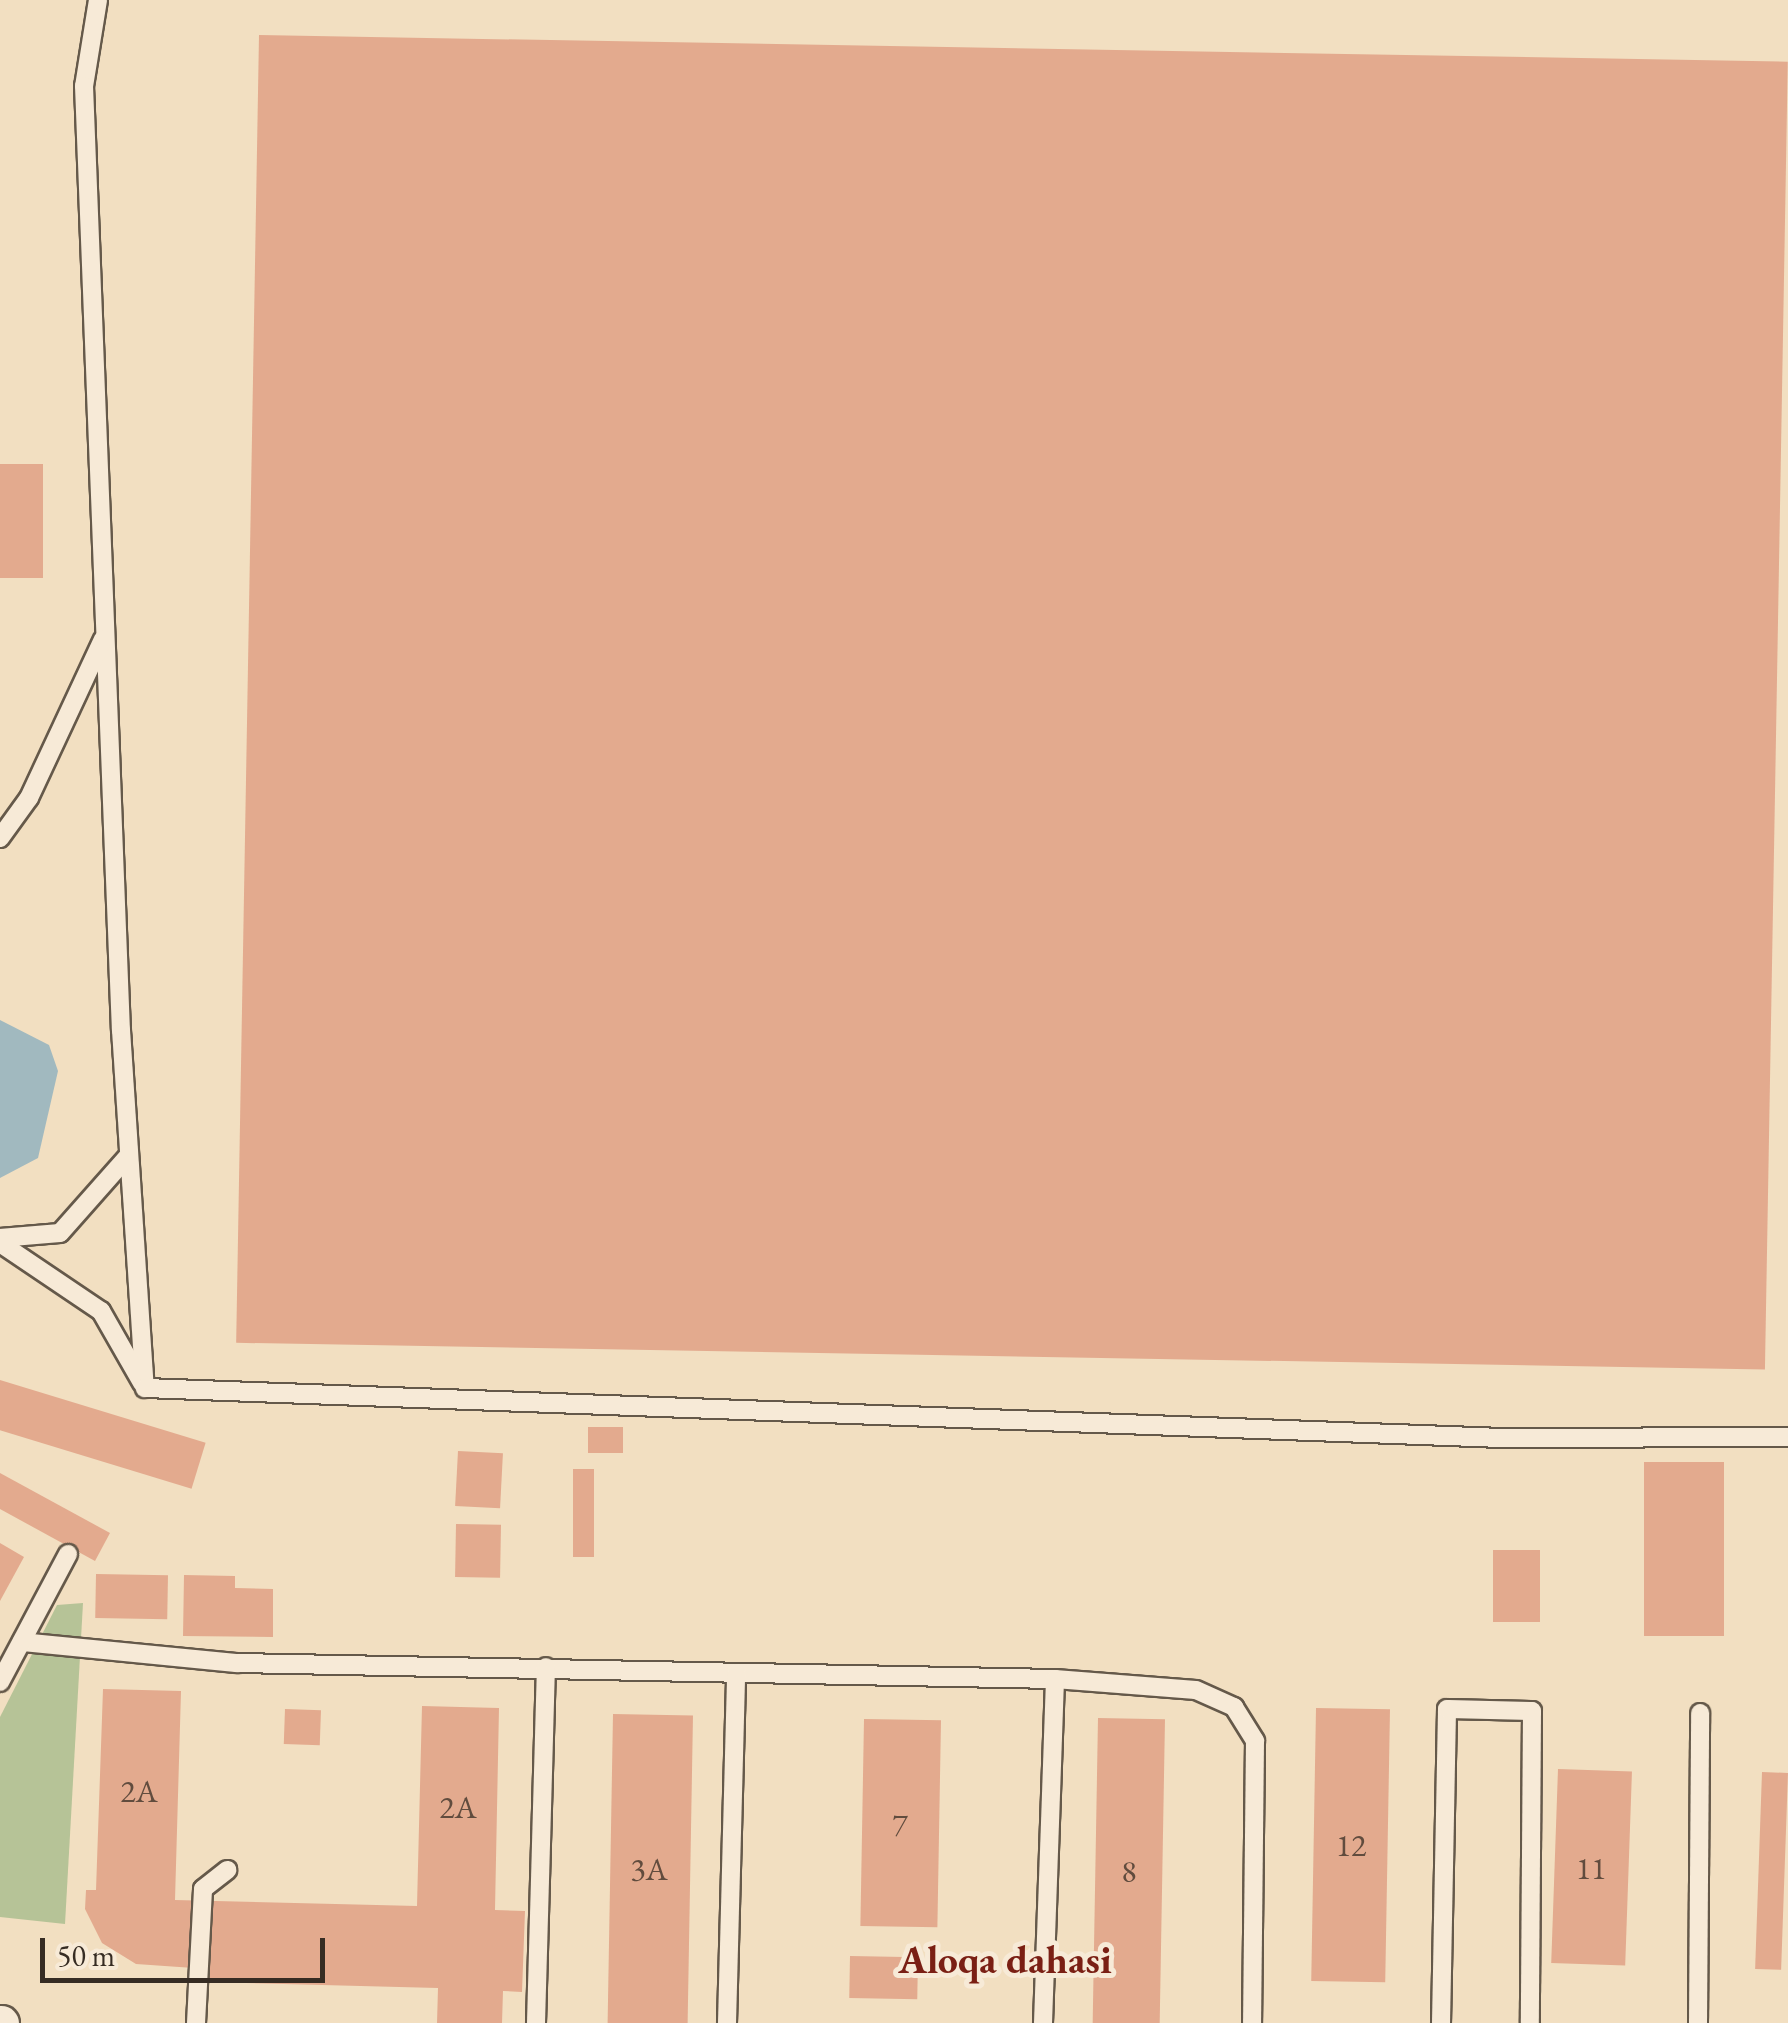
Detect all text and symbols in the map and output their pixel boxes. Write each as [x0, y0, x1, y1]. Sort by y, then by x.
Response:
house number: 2А [120, 1772, 158, 1810]
house number: 2А [439, 1788, 477, 1826]
house number: 7 [892, 1805, 908, 1843]
house number: 12 [1336, 1826, 1366, 1864]
house number: 11 [1576, 1849, 1606, 1887]
house number: 3А [630, 1850, 668, 1888]
house number: 8 [1121, 1852, 1137, 1890]
scale bar [45, 1918, 330, 1980]
district label: Aloqa dahasi [898, 1935, 1112, 1983]
text: 50 m [57, 1936, 115, 1975]

